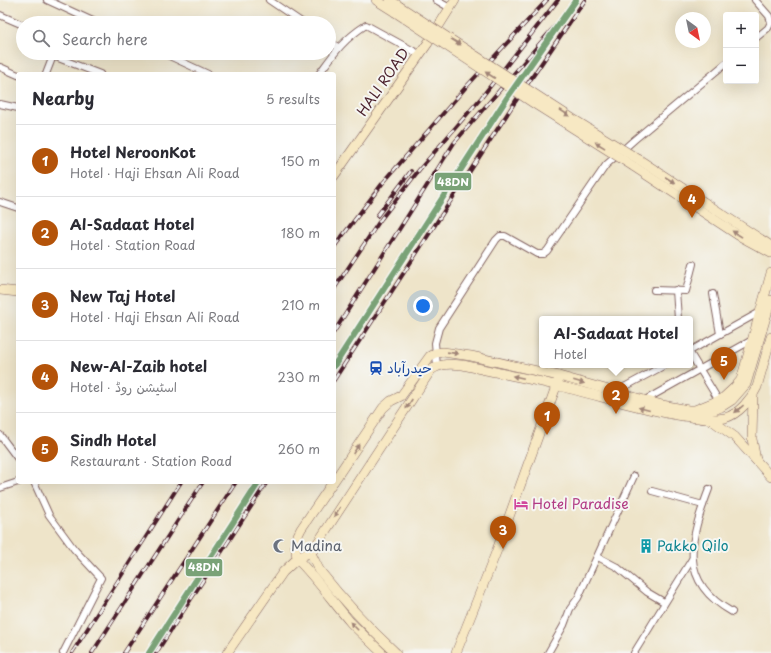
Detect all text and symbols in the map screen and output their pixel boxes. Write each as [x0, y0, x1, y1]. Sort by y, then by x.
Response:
north arrow [675, 12, 711, 48]
map controls [723, 12, 759, 84]
button: + [723, 12, 759, 48]
search box [16, 16, 336, 60]
icon: search [30, 27, 52, 49]
text: Search here [62, 27, 148, 50]
one-way arrow [451, 38, 461, 46]
street label: HALI ROAD [351, 43, 414, 120]
button: − [723, 48, 759, 84]
one-way arrow [485, 71, 496, 79]
text: Nearby [32, 85, 94, 111]
text: 5 results [266, 89, 320, 108]
one-way arrow [559, 110, 570, 117]
text: Hotel NeroonKot [70, 140, 196, 163]
one-way arrow [594, 141, 606, 148]
text: 1 [42, 151, 48, 170]
text: 150 m [281, 151, 320, 170]
text: Hotel · Haji Ehsan Ali Road [70, 163, 240, 182]
line badge: 48DN [434, 172, 472, 191]
text: 48DN [437, 173, 469, 190]
one-way arrow [665, 176, 675, 184]
pin: 4 [679, 185, 705, 218]
text: Al-Sadaat Hotel [70, 212, 194, 235]
text: 2 [40, 223, 50, 242]
text: 180 m [281, 223, 320, 242]
one-way arrow [731, 231, 743, 238]
text: Hotel · Station Road [70, 235, 195, 254]
text: New Taj Hotel [70, 284, 175, 307]
text: 3 [41, 295, 49, 314]
text: 210 m [281, 295, 320, 314]
your location [413, 296, 433, 316]
text: Hotel · Haji Ehsan Ali Road [70, 307, 240, 326]
popup [539, 316, 693, 368]
text: Al-Sadaat Hotel [554, 321, 678, 344]
text: Hotel [554, 344, 587, 363]
pin: 5 [711, 347, 737, 380]
one-way arrow [446, 350, 459, 356]
text: New-Al-Zaib hotel [70, 354, 207, 377]
place label: حیدرآباد [387, 357, 432, 378]
station icon: حیدرآباد [368, 360, 384, 376]
text: 4 [41, 367, 49, 386]
text: 230 m [278, 367, 320, 386]
one-way arrow [512, 374, 524, 380]
text: Hotel · اسٹیشن روڈ [70, 377, 177, 396]
one-way arrow [573, 379, 585, 385]
pin: 2 [603, 381, 629, 414]
one-way arrow [405, 399, 413, 409]
pin: 1 [534, 402, 560, 435]
one-way arrow [734, 404, 744, 413]
one-way arrow [638, 406, 650, 412]
text: Sindh Hotel [70, 428, 156, 451]
text: 5 [41, 439, 49, 458]
text: 260 m [278, 439, 320, 458]
one-way arrow [352, 444, 360, 454]
text: Restaurant · Station Road [70, 451, 232, 470]
place label: Hotel Paradise [532, 493, 629, 514]
hotel icon: Hotel Paradise [513, 496, 529, 512]
one-way arrow [334, 507, 341, 518]
pin: 3 [490, 516, 516, 549]
place label: Madina [291, 535, 342, 556]
place label: Pakko Qilo [657, 535, 729, 556]
mosque icon: Madina [272, 538, 288, 554]
building icon: Pakko Qilo [638, 538, 654, 554]
line badge: 48DN [185, 558, 223, 577]
text: 48DN [188, 558, 220, 575]
one-way arrow [350, 621, 359, 631]

